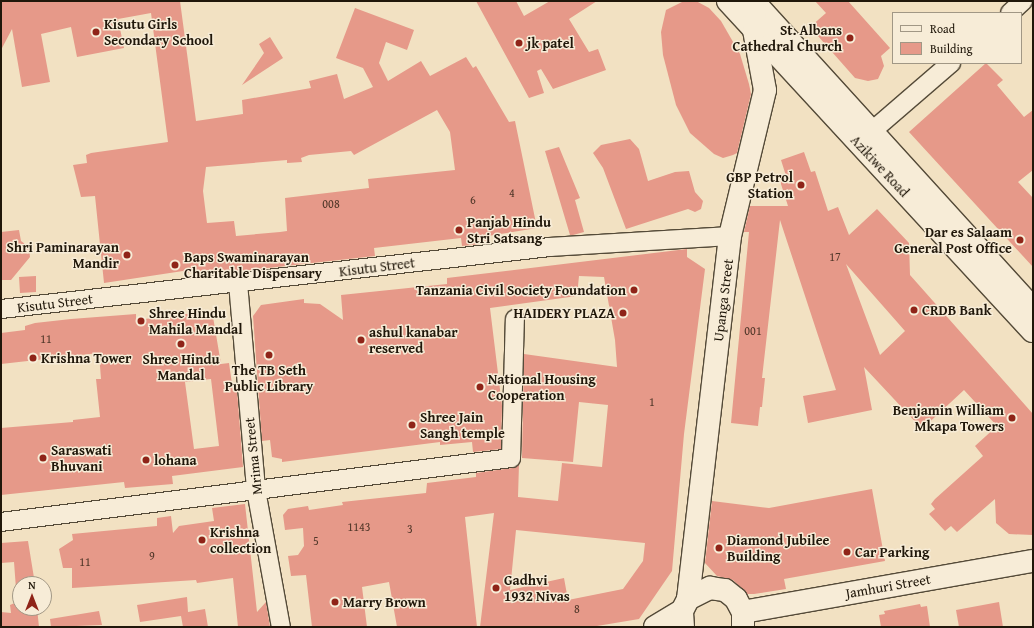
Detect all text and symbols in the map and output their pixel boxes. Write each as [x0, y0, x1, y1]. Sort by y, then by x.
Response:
legend [892, 12, 1022, 64]
place label: Kisutu Girls Secondary School [104, 16, 213, 48]
text: Road [930, 20, 955, 37]
place label: St. Albans Cathedral Church [733, 22, 842, 54]
marker: Kisutu Girls Secondary School [91, 27, 101, 37]
marker: St. Albans Cathedral Church [845, 33, 855, 43]
place label: jk patel [527, 35, 574, 51]
marker: jk patel [514, 38, 524, 48]
text: Building [930, 40, 973, 57]
street label: Azikiwe Road [847, 132, 913, 200]
place label: GBP Petrol Station [726, 169, 793, 202]
marker: GBP Petrol Station [796, 180, 806, 190]
house number: 4 [509, 186, 515, 200]
house number: 6 [470, 193, 476, 207]
house number: 008 [322, 197, 340, 211]
place label: Panjab Hindu Stri Satsang [467, 214, 551, 246]
place label: Dar es Salaam General Post Office [894, 224, 1012, 256]
marker: Panjab Hindu Stri Satsang [454, 225, 464, 235]
marker: Dar es Salaam General Post Office [1015, 235, 1025, 245]
place label: Shri Paminarayan Mandir [7, 239, 119, 272]
place label: Baps Swaminarayan Charitable Dispensary [184, 249, 322, 282]
marker: Shri Paminarayan Mandir [122, 250, 132, 260]
house number: 17 [829, 250, 841, 264]
street label: Kisutu Street [338, 254, 416, 280]
street label: Upanga Street [710, 258, 736, 342]
marker: Baps Swaminarayan Charitable Dispensary [169, 259, 181, 271]
place label: Tanzania Civil Society Foundation [416, 282, 626, 298]
marker: Tanzania Civil Society Foundation [629, 285, 639, 295]
street label: Kisutu Street [16, 290, 94, 316]
place label: CRDB Bank [922, 302, 992, 318]
place label: Shree Hindu Mahila Mandal [149, 305, 242, 338]
place label: HAIDERY PLAZA [514, 305, 615, 321]
marker: CRDB Bank [909, 305, 919, 315]
marker: HAIDERY PLAZA [618, 308, 628, 318]
marker: Shree Hindu Mahila Mandal [136, 316, 146, 326]
place label: ashul kanabar reserved [369, 324, 458, 356]
house number: 001 [744, 324, 762, 338]
house number: 11 [40, 332, 52, 346]
marker: ashul kanabar reserved [356, 335, 366, 345]
marker: Shree Hindu Mandal [176, 339, 186, 349]
place label: Krishna Tower [41, 350, 132, 366]
marker: The TB Seth Public Library [264, 350, 274, 360]
place label: Shree Hindu Mandal [142, 351, 220, 384]
marker: Krishna Tower [28, 353, 38, 363]
place label: The TB Seth Public Library [225, 362, 313, 394]
place label: National Housing Cooperation [488, 371, 596, 404]
marker: National Housing Cooperation [475, 382, 485, 392]
house number: 1 [649, 395, 655, 409]
place label: Benjamin William Mkapa Towers [893, 402, 1004, 434]
place label: Shree Jain Sangh temple [420, 409, 505, 442]
marker: Benjamin William Mkapa Towers [1007, 413, 1017, 423]
street label: Mrima Street [241, 416, 265, 496]
marker: Shree Jain Sangh temple [407, 420, 417, 430]
place label: Saraswati Bhuvani [51, 442, 112, 474]
place label: lohana [154, 452, 197, 468]
marker: Saraswati Bhuvani [38, 453, 48, 463]
marker: lohana [141, 455, 151, 465]
house number: 1143 [347, 520, 371, 534]
house number: 3 [407, 522, 413, 536]
place label: Krishna collection [210, 524, 271, 556]
place label: Diamond Jubilee Building [727, 532, 829, 564]
house number: 5 [313, 534, 319, 548]
marker: Krishna collection [197, 535, 207, 545]
marker: Diamond Jubilee Building [714, 543, 724, 553]
place label: Car Parking [855, 544, 929, 560]
marker: Car Parking [842, 547, 852, 557]
house number: 9 [149, 549, 155, 563]
house number: 11 [79, 555, 91, 569]
street label: Jamhuri Street [844, 570, 932, 602]
place label: Gadhvi 1932 Nivas [504, 572, 570, 604]
north arrow [12, 576, 52, 616]
text: N [28, 577, 36, 593]
marker: Gadhvi 1932 Nivas [491, 583, 501, 593]
place label: Marry Brown [343, 594, 426, 610]
marker: Marry Brown [330, 597, 340, 607]
house number: 8 [574, 602, 580, 616]

